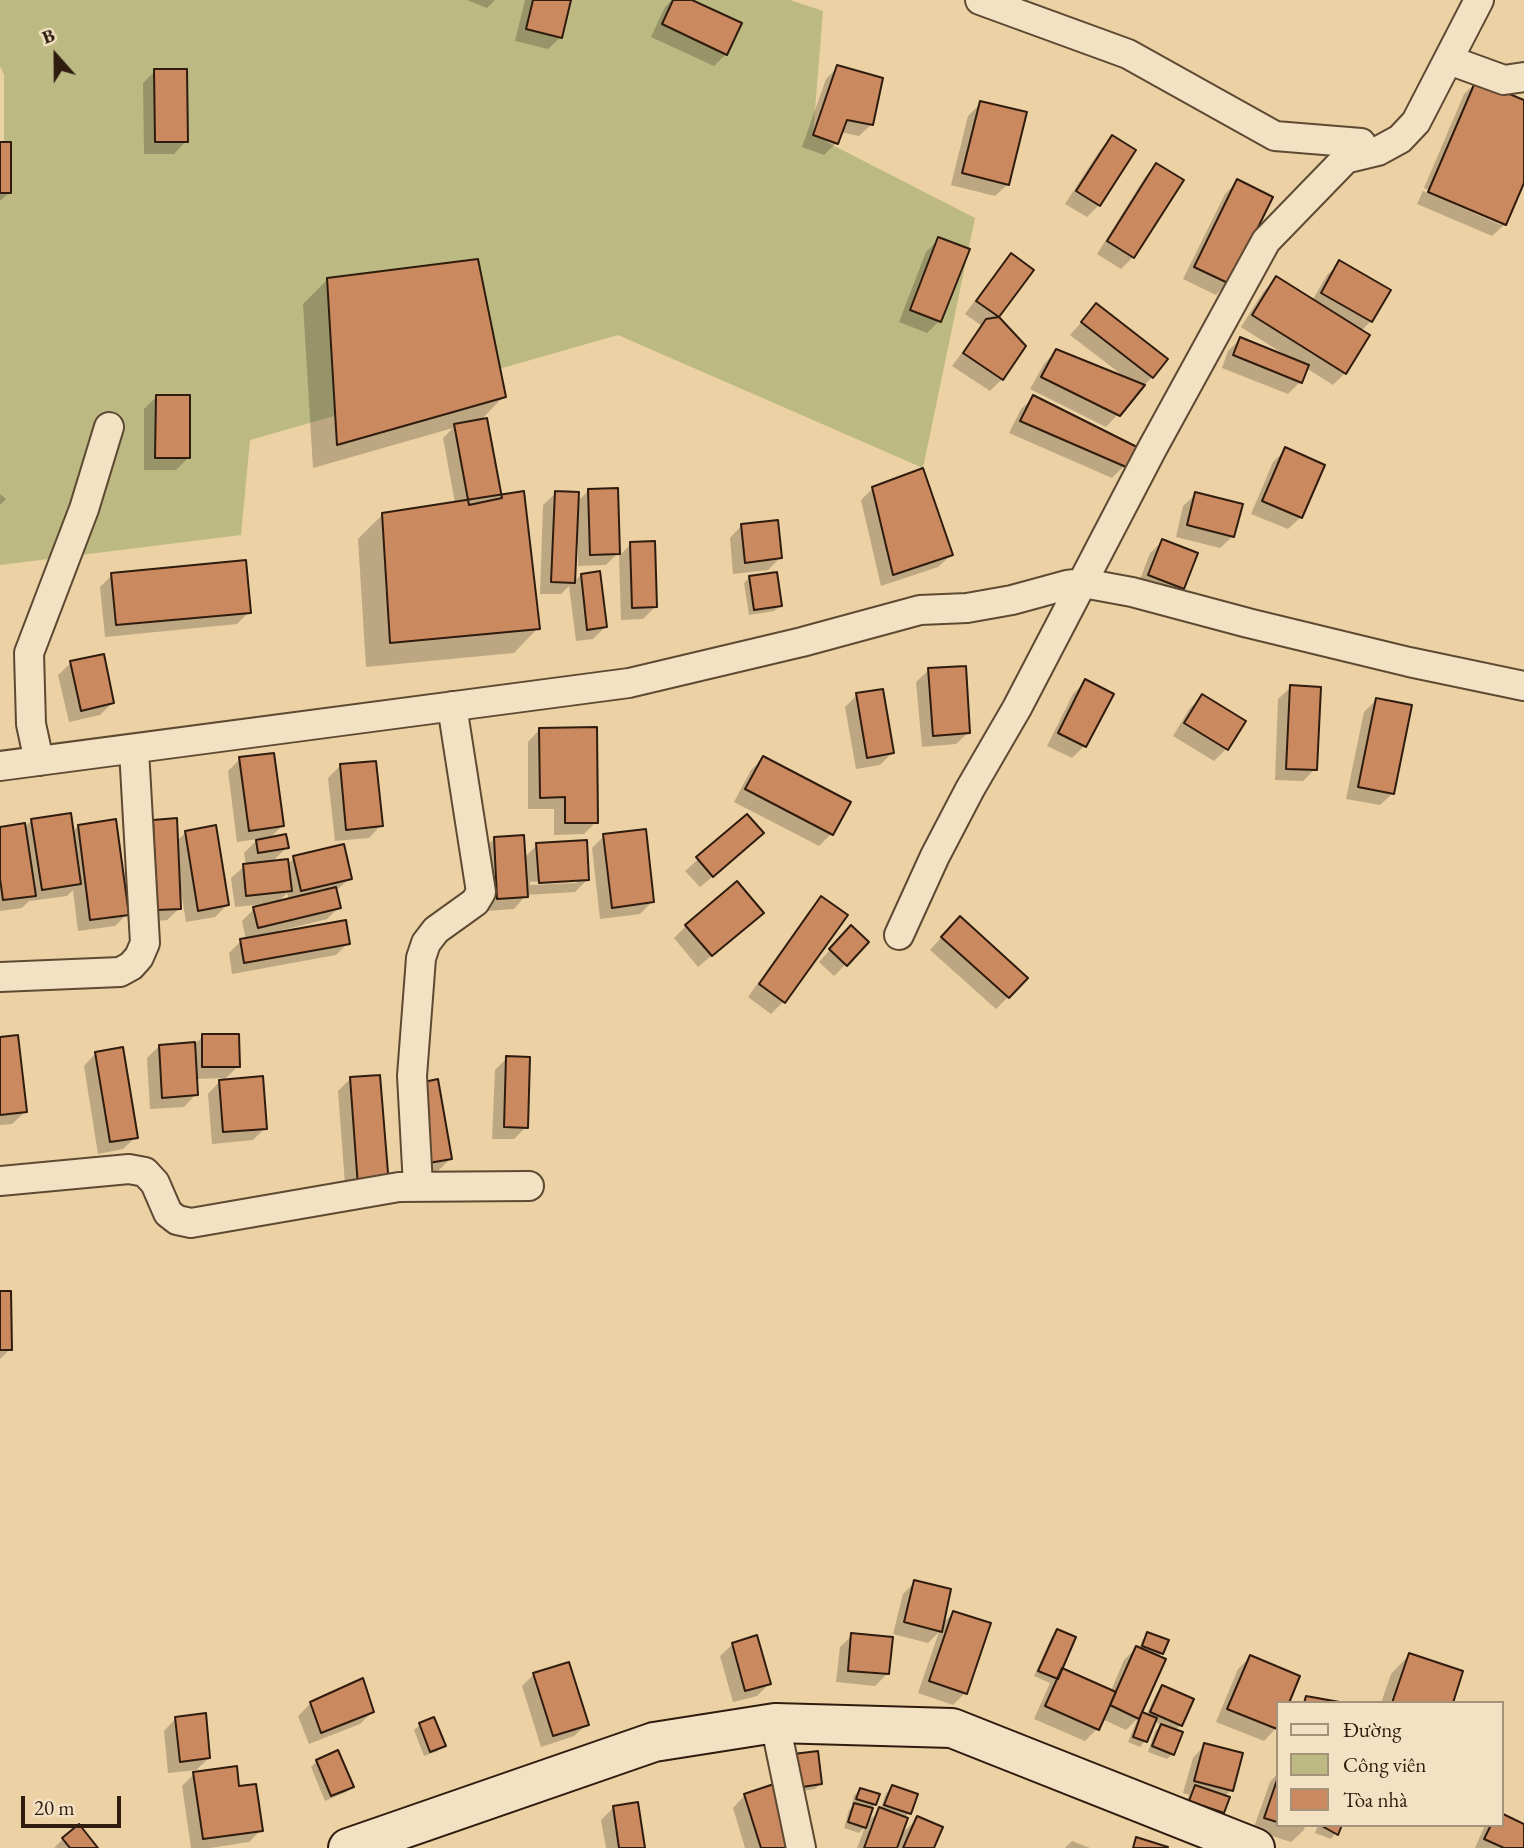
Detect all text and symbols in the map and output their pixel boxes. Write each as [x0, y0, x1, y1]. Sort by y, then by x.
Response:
north arrow [21, 21, 91, 91]
text: B [38, 22, 58, 50]
legend [1276, 1701, 1503, 1827]
text: Đường [1343, 1716, 1401, 1743]
text: Công viên [1343, 1751, 1426, 1778]
scale bar [24, 1782, 124, 1826]
text: Tòa nhà [1343, 1786, 1408, 1813]
text: 20 m [34, 1794, 75, 1821]

